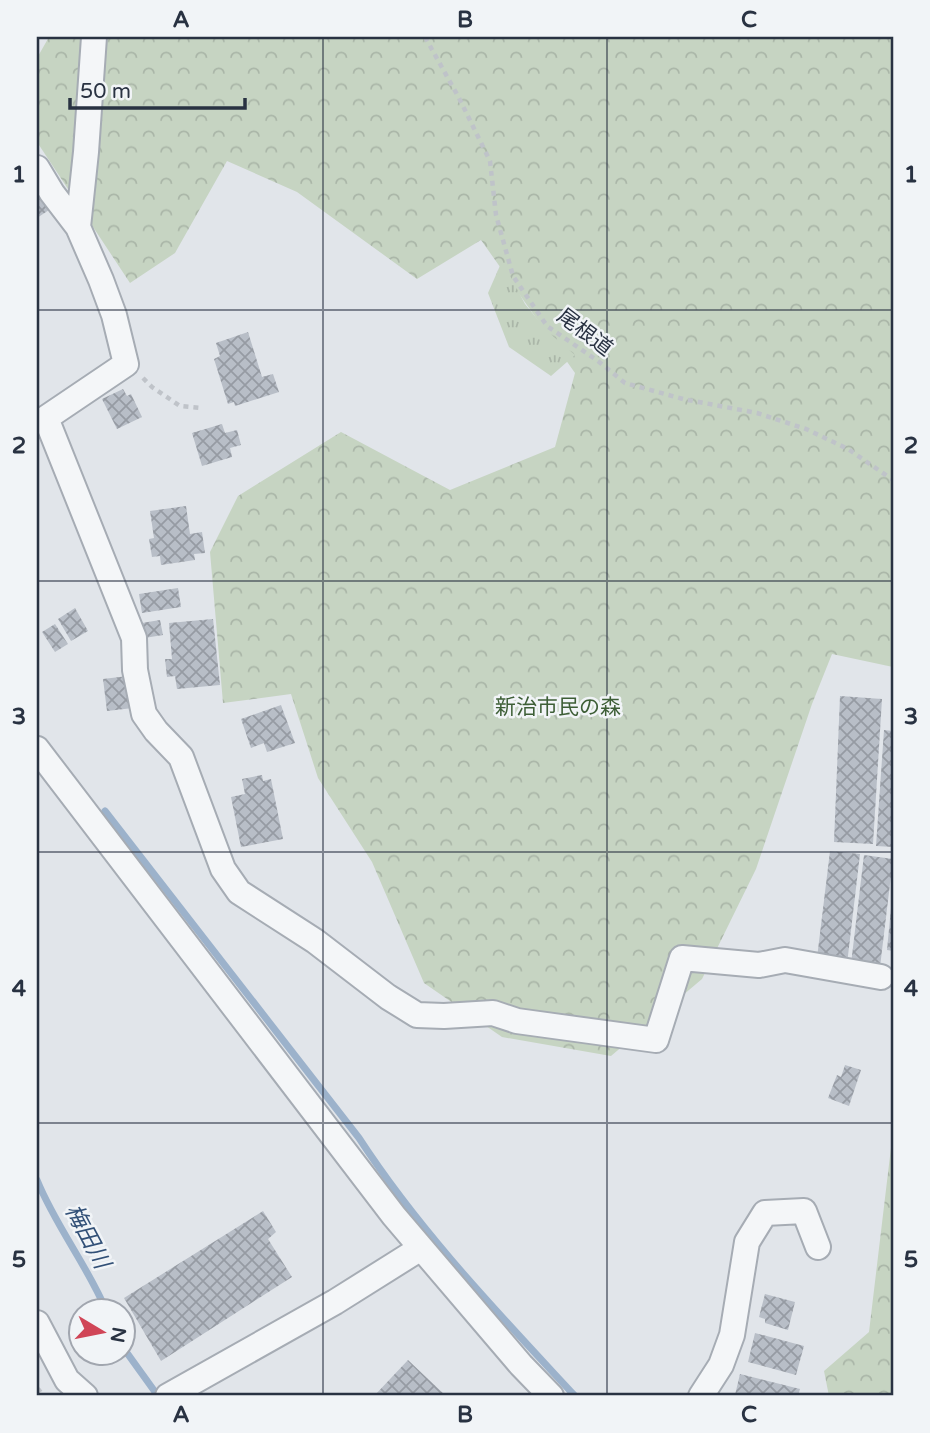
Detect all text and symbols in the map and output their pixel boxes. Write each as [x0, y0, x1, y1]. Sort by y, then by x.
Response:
text: A [172, 6, 190, 34]
text: B [457, 6, 473, 34]
text: C [741, 6, 757, 34]
scale bar [70, 66, 245, 110]
text: 50 m [80, 79, 131, 104]
text: 1 [12, 161, 26, 189]
text: 1 [904, 161, 918, 189]
street label: 尾根道 [552, 303, 617, 361]
text: 2 [12, 432, 26, 460]
text: 2 [904, 432, 918, 460]
park label: 新治市民の森 [495, 695, 621, 720]
text: 3 [12, 703, 26, 731]
text: 3 [904, 703, 918, 731]
text: 4 [12, 975, 27, 1003]
text: 4 [904, 975, 919, 1003]
water label: 梅田川 [59, 1199, 117, 1276]
text: 5 [12, 1246, 26, 1274]
text: 5 [904, 1246, 918, 1274]
north arrow [66, 1296, 136, 1366]
text: N [106, 1325, 130, 1344]
text: A [172, 1401, 190, 1429]
text: B [457, 1401, 473, 1429]
text: C [741, 1401, 757, 1429]

